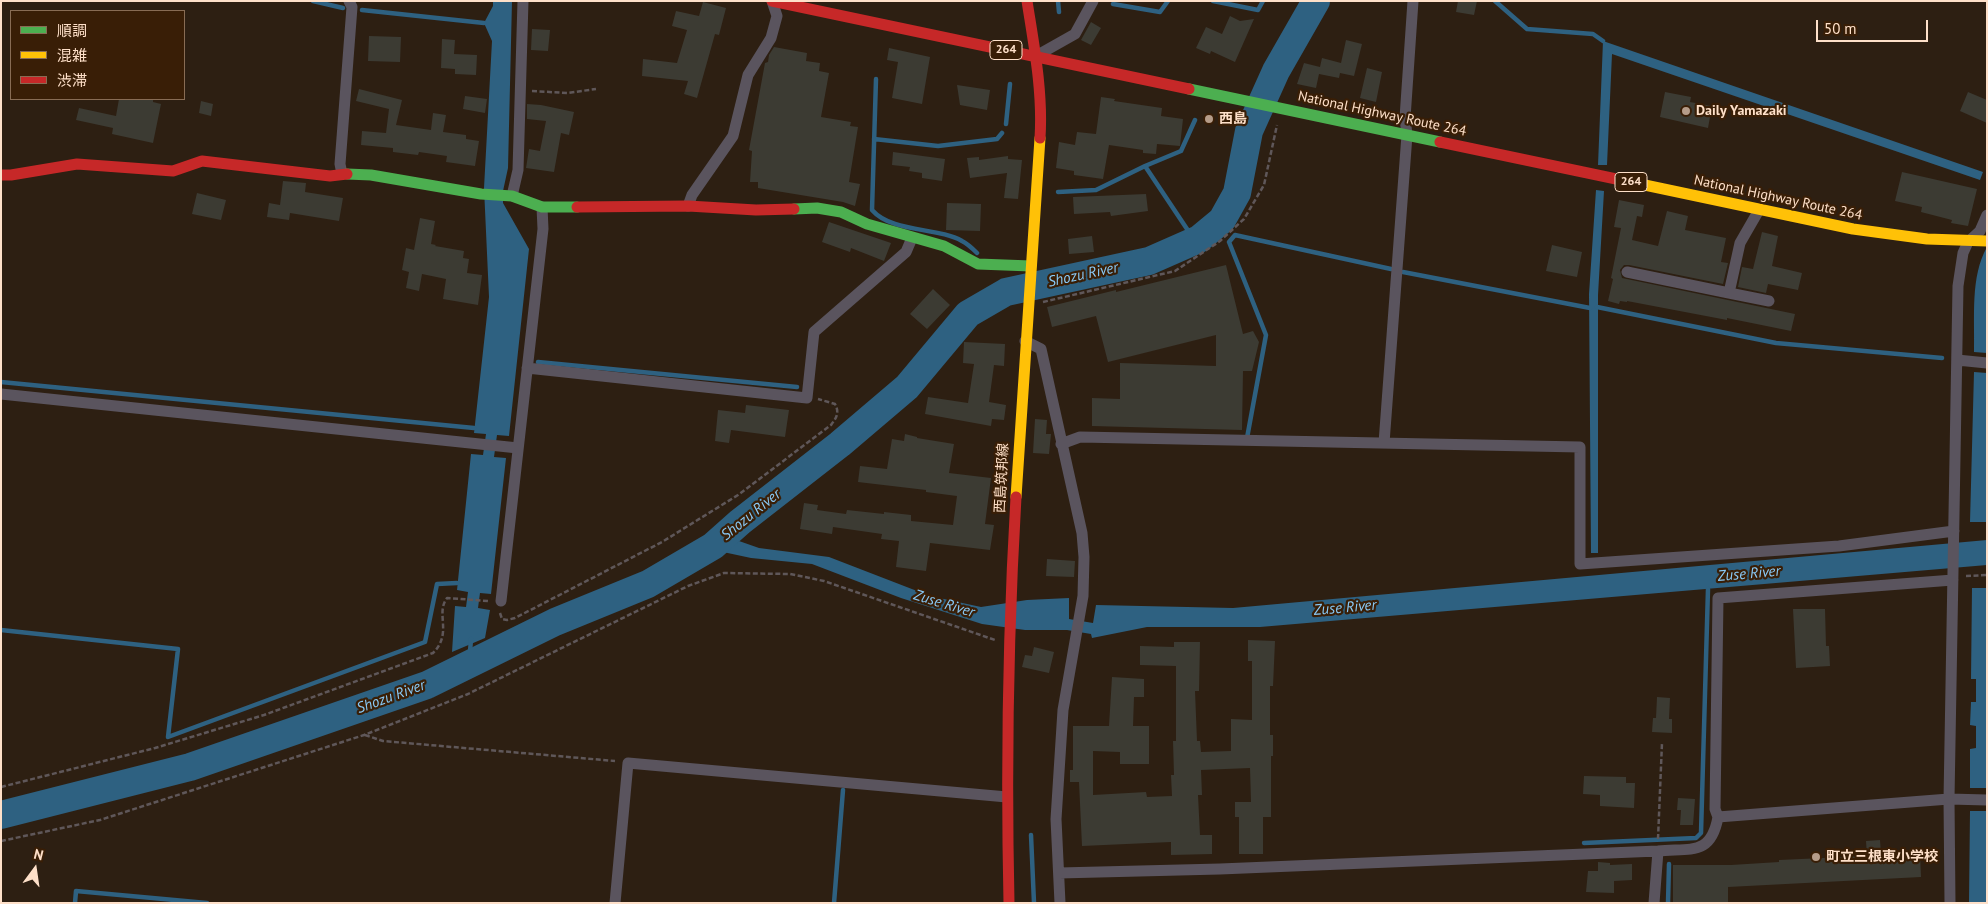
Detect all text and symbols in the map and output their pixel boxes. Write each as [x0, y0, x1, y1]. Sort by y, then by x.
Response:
legend [10, 10, 185, 100]
scale bar [1818, 10, 1930, 42]
text: 50 m [1824, 19, 1857, 38]
text: 順調 [57, 21, 87, 40]
road number: 264 [990, 40, 1022, 60]
text: 混雑 [57, 46, 87, 65]
text: 渋滞 [57, 71, 87, 90]
street label: National Highway Route 264 [1296, 88, 1468, 140]
place label: Daily Yamazaki [1696, 103, 1787, 119]
marker: Daily Yamazaki [1680, 105, 1692, 117]
place label: 西島 [1219, 111, 1247, 127]
marker: 西島 [1203, 113, 1215, 125]
road number: 264 [1615, 172, 1647, 192]
street label: National Highway Route 264 [1692, 172, 1864, 224]
water label: Shozu River [1046, 259, 1120, 291]
street label: 西島筑邦線 [992, 443, 1012, 513]
water label: Shozu River [718, 485, 784, 545]
water label: Zuse River [1717, 562, 1781, 586]
water label: Zuse River [911, 586, 977, 622]
water label: Zuse River [1313, 596, 1377, 620]
water label: Shozu River [354, 676, 428, 718]
north arrow [10, 844, 60, 894]
text: N [32, 845, 45, 864]
place label: 町立三根東小学校 [1826, 849, 1938, 865]
marker: 町立三根東小学校 [1810, 851, 1822, 863]

